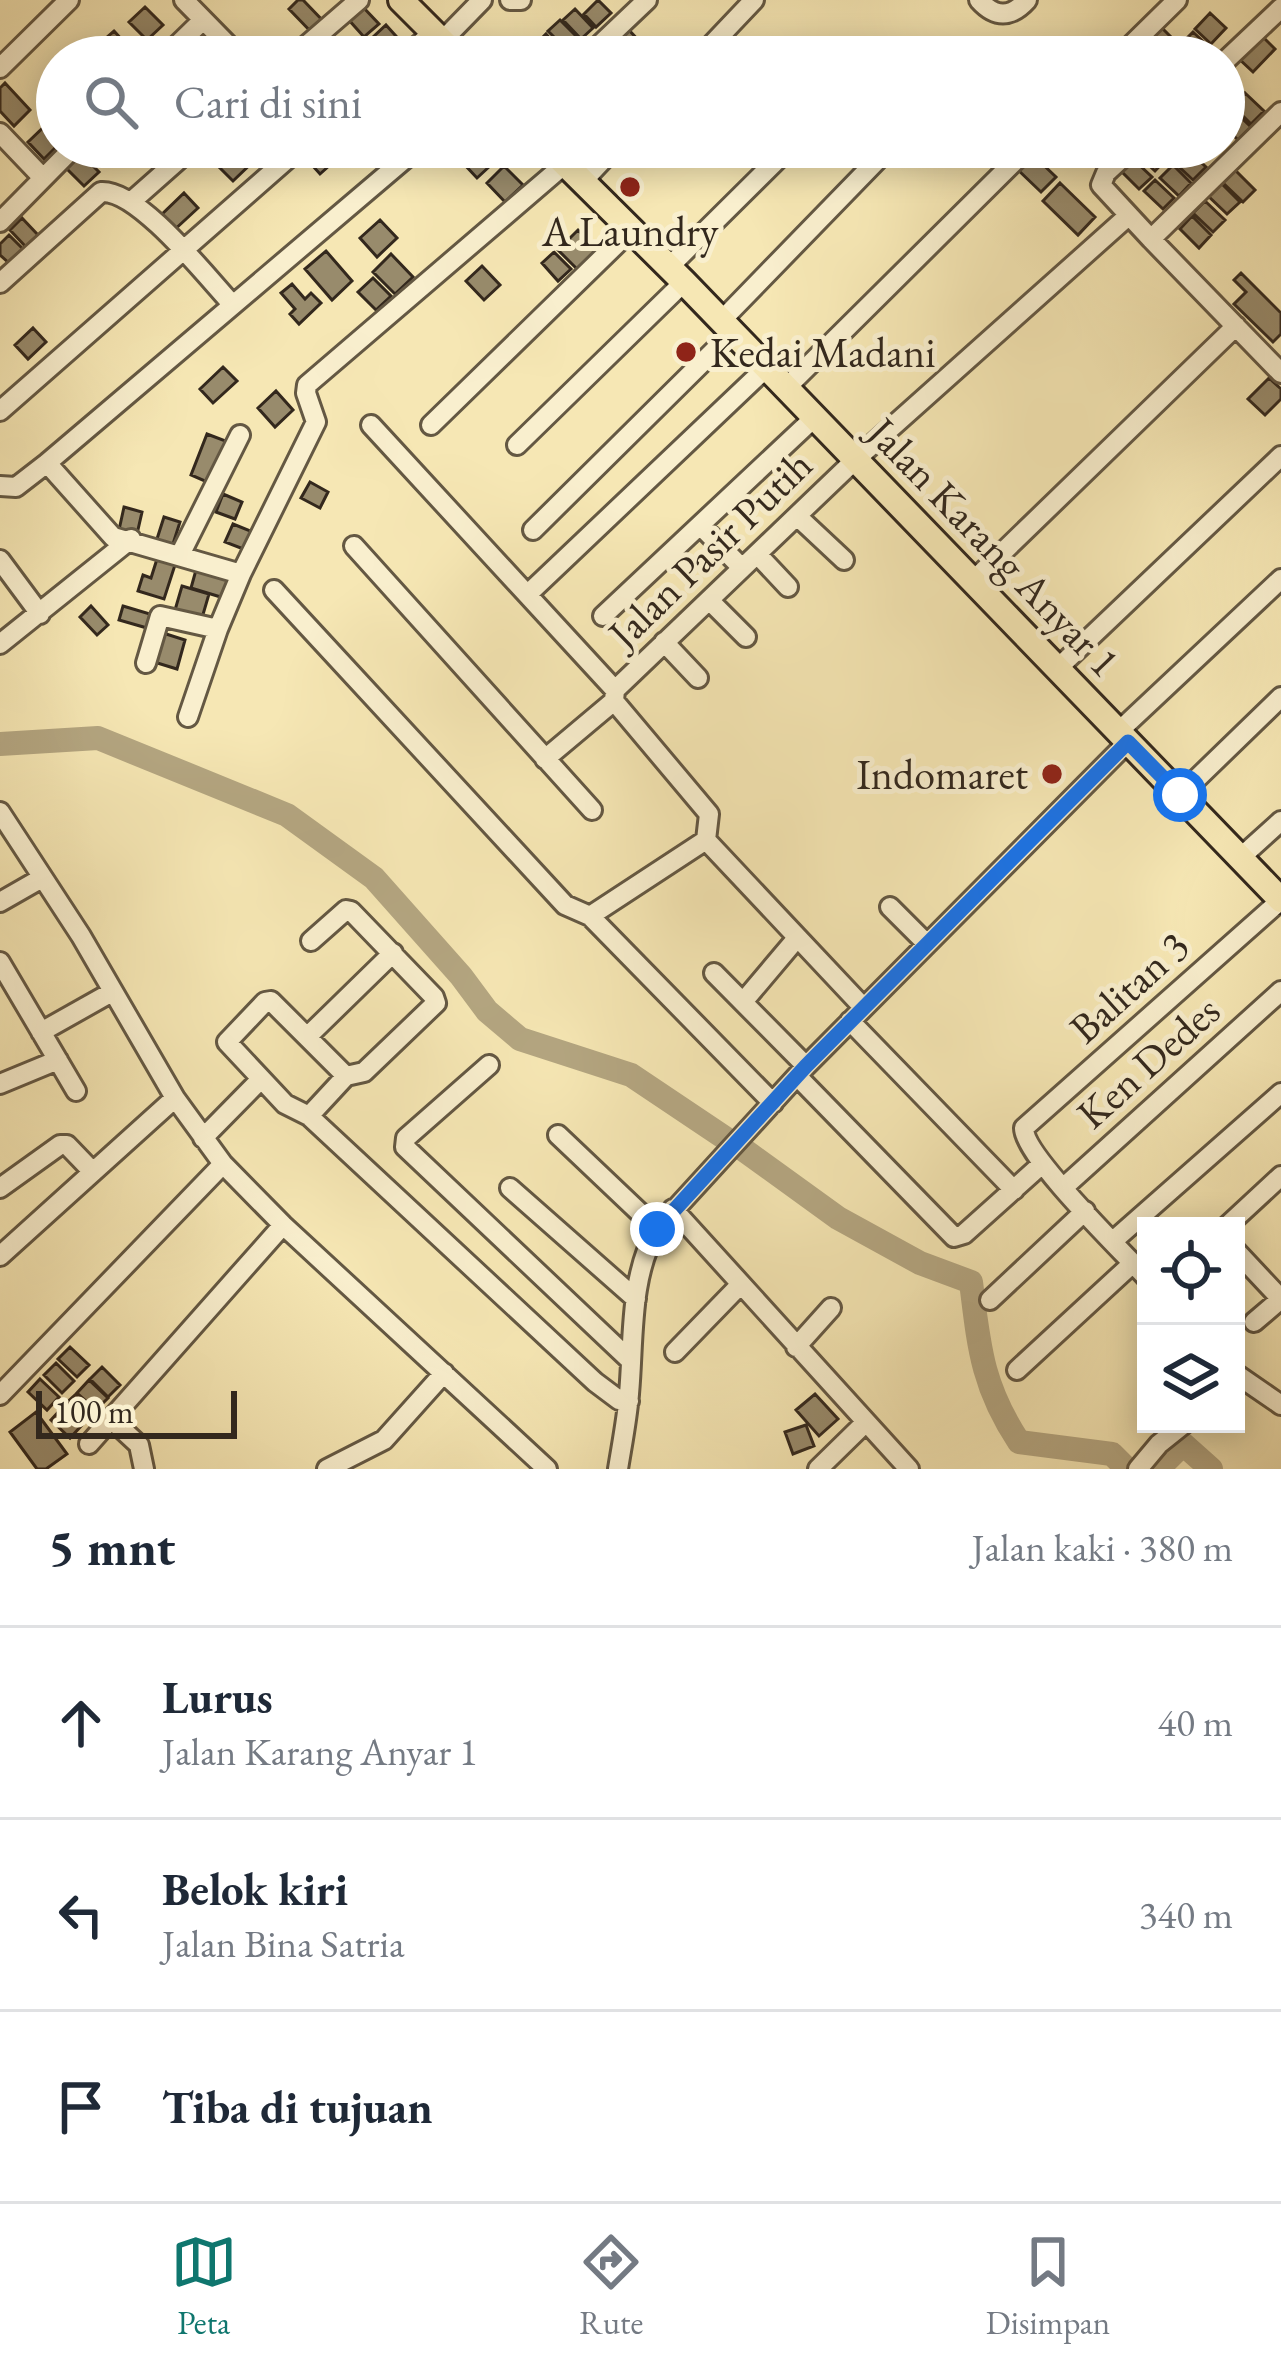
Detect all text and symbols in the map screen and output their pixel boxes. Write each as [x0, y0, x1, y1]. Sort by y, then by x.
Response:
search box [36, 36, 1245, 168]
icon: search [78, 69, 144, 135]
text: Cari di sini [174, 73, 362, 131]
marker: A Laundry [617, 174, 643, 200]
place label: A Laundry [541, 204, 719, 259]
place label: Kedai Madani [710, 325, 936, 380]
marker: Kedai Madani [673, 339, 699, 365]
street label: Jalan Karang Anyar 1 [854, 403, 1132, 688]
street label: Jalan Pasir Putih [594, 438, 824, 662]
place label: Indomaret [856, 747, 1028, 802]
marker: Indomaret [1039, 761, 1065, 787]
route start [1153, 768, 1207, 822]
street label: Balitan 3 [1058, 919, 1200, 1055]
street label: Ken Dedes [1065, 983, 1231, 1141]
route end [630, 1202, 684, 1256]
map controls [1137, 1217, 1245, 1433]
button: locate [1137, 1217, 1245, 1325]
button: layers [1137, 1325, 1245, 1433]
scale bar [36, 1385, 237, 1438]
text: 100 m [54, 1390, 134, 1433]
text: 5 mnt [48, 1514, 175, 1580]
text: Jalan kaki · 380 m [971, 1522, 1233, 1573]
text: Lurus [162, 1668, 273, 1726]
icon: ahead [48, 1690, 114, 1756]
text: 40 m [1157, 1697, 1233, 1748]
text: Jalan Karang Anyar 1 [162, 1726, 478, 1777]
text: Belok kiri [162, 1860, 348, 1918]
icon: left [48, 1882, 114, 1948]
text: 340 m [1139, 1889, 1233, 1940]
text: Jalan Bina Satria [162, 1918, 405, 1969]
icon: arrive [48, 2074, 114, 2140]
text: Tiba di tujuan [162, 2078, 433, 2136]
tab: Peta [171, 2229, 237, 2344]
tab: Rute [578, 2229, 644, 2344]
tab: Disimpan [986, 2229, 1110, 2344]

